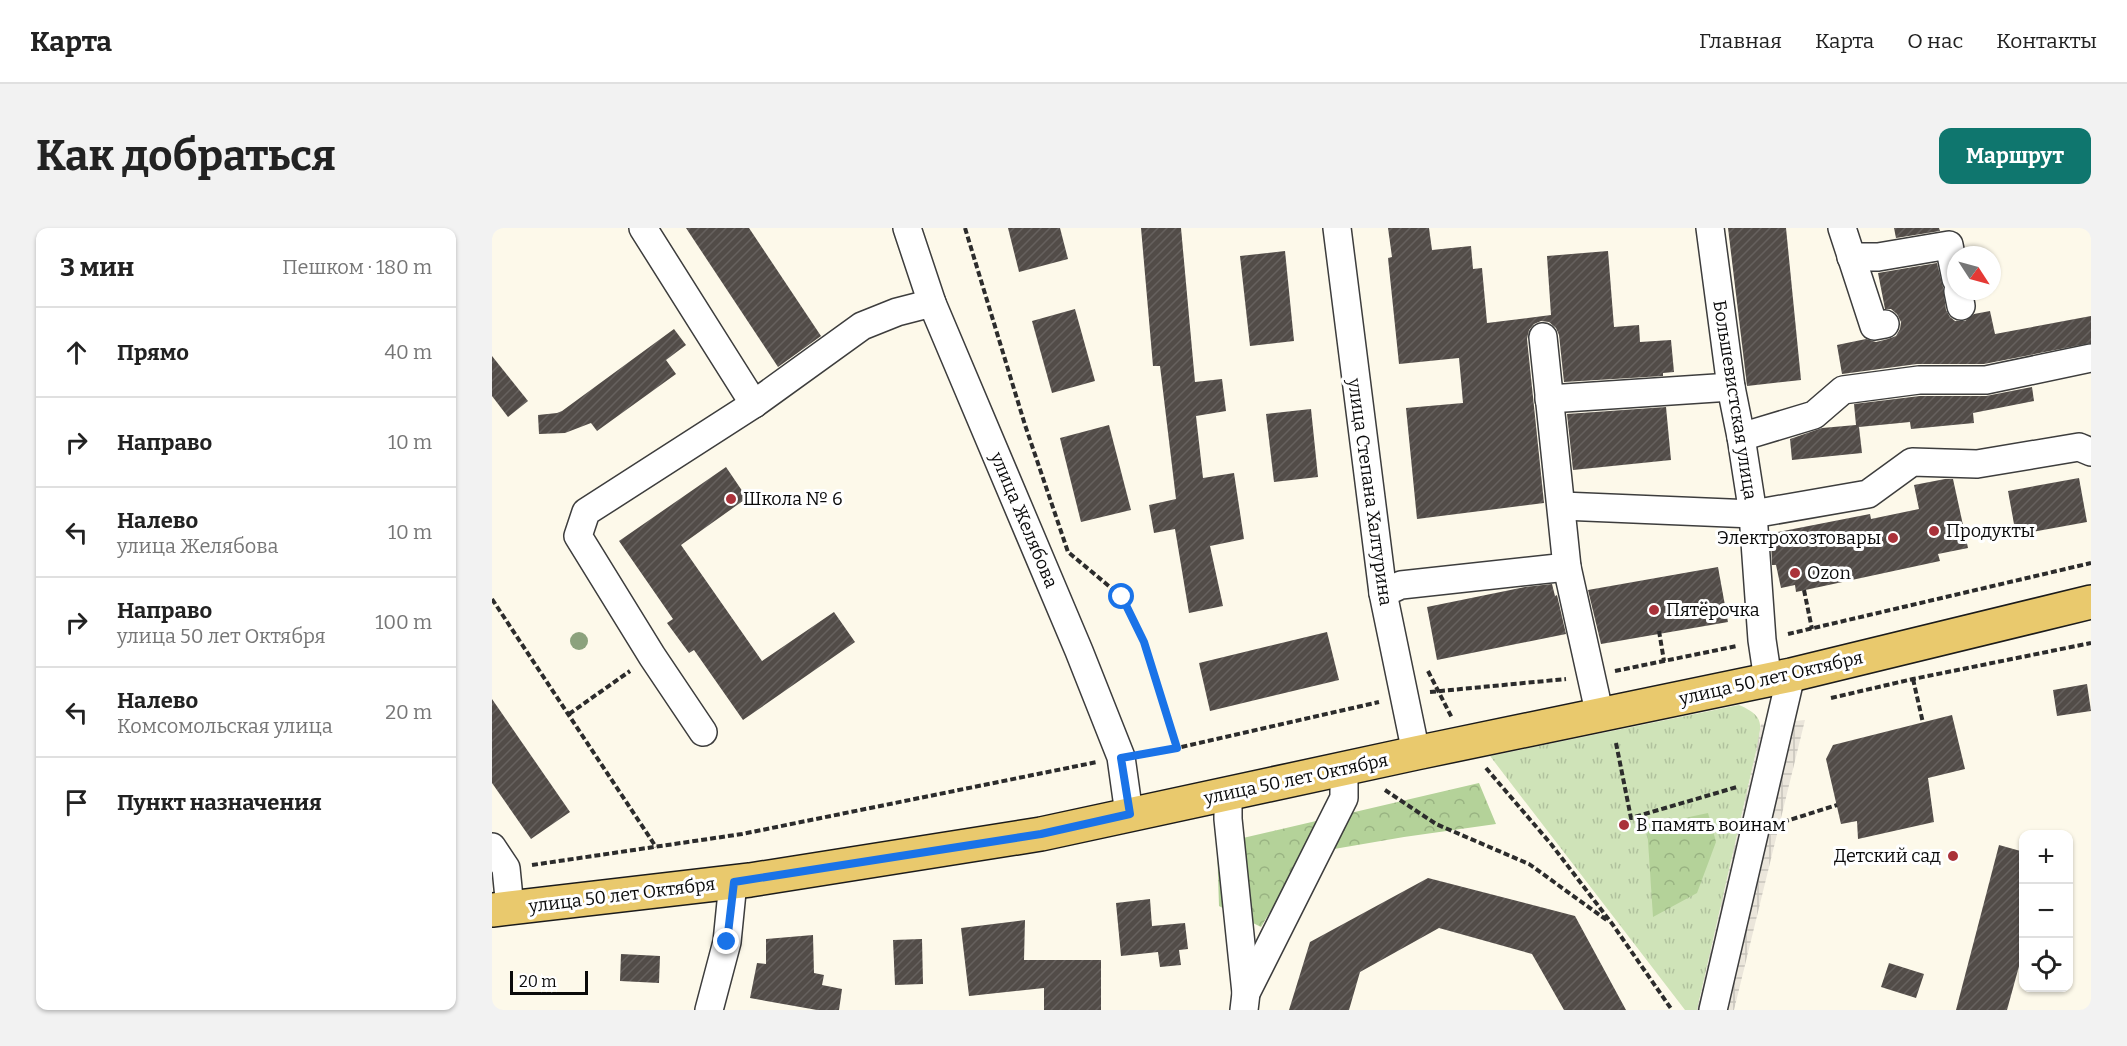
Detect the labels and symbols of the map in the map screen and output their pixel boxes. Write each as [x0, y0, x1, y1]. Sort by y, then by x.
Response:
north arrow [1947, 246, 2001, 300]
street label: Большевистская улица [1708, 299, 1762, 502]
street label: улица Степана Халтурина [1343, 376, 1397, 607]
street label: улица Желябова [985, 448, 1063, 591]
place label: Школа № 6 [743, 488, 843, 510]
marker: Школа № 6 [724, 492, 738, 506]
place label: Продукты [1946, 520, 2035, 542]
marker: Продукты [1927, 524, 1941, 538]
place label: Электрохозтовары [1717, 527, 1881, 549]
marker: Электрохозтовары [1886, 531, 1900, 545]
place label: Ozon [1807, 562, 1851, 584]
marker: Ozon [1788, 566, 1802, 580]
route start [1108, 583, 1134, 609]
place label: Пятёрочка [1666, 599, 1760, 621]
marker: Пятёрочка [1647, 603, 1661, 617]
street label: улица 50 лет Октября [1676, 646, 1865, 710]
street label: улица 50 лет Октября [1201, 749, 1390, 809]
place label: В память воинам [1636, 814, 1786, 836]
marker: В память воинам [1617, 818, 1631, 832]
place label: Детский сад [1834, 845, 1941, 867]
marker: Детский сад [1946, 849, 1960, 863]
street label: улица 50 лет Октября [526, 873, 717, 917]
route end [713, 928, 739, 954]
scale bar [510, 968, 588, 996]

